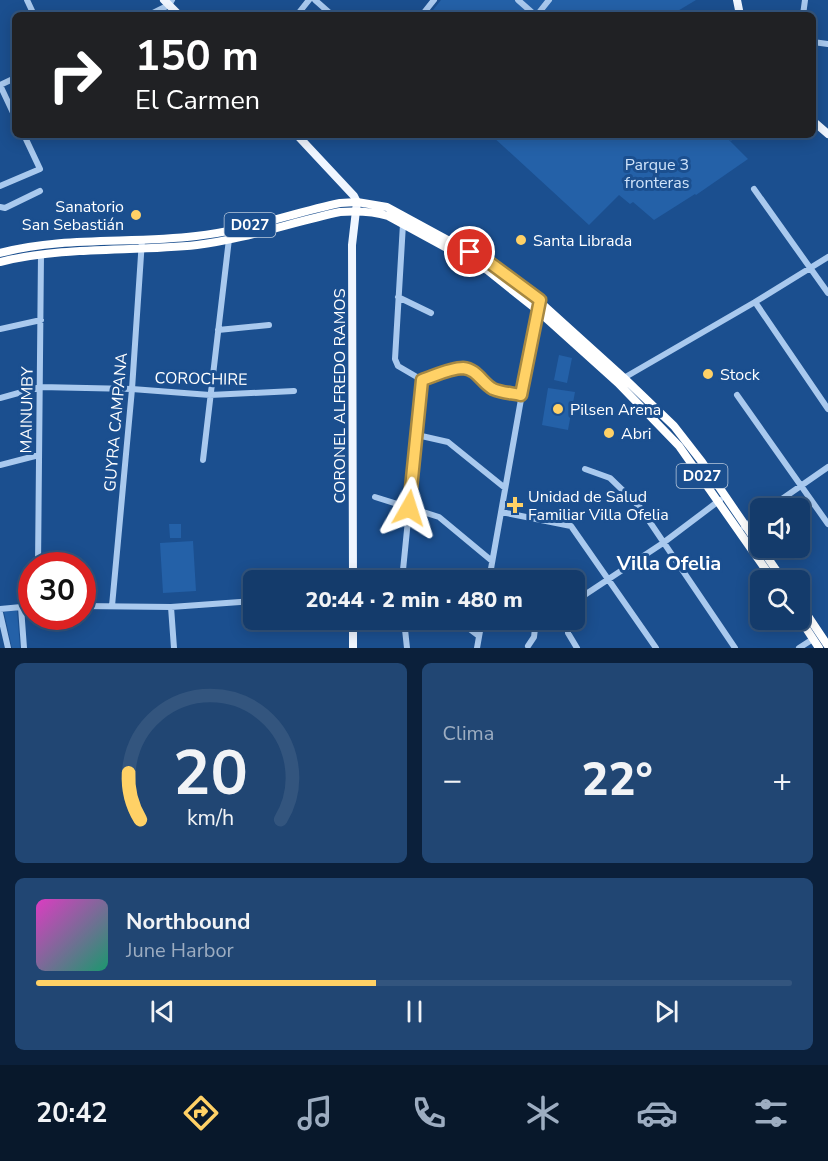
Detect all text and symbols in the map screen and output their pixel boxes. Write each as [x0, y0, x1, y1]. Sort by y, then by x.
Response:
text: 150 m [135, 28, 259, 85]
icon: right [36, 36, 114, 114]
text: El Carmen [135, 82, 260, 119]
park label: Parque 3 fronteras [625, 154, 689, 194]
place label: Sanatorio San Sebastián [22, 196, 124, 236]
marker: Sanatorio San Sebastián [129, 208, 143, 222]
road number: D027 [224, 213, 276, 237]
pin [444, 226, 495, 277]
place label: Santa Librada [533, 230, 632, 252]
marker: Santa Librada [514, 233, 528, 247]
icon: arrive [453, 235, 486, 268]
street label: CORONEL ALFREDO RAMOS [329, 288, 351, 503]
street label: GUYRA CAMPANA [99, 351, 133, 492]
place label: Stock [720, 364, 761, 386]
street label: MAINUMBY [15, 366, 39, 454]
street label: COROCHIRE [154, 367, 248, 391]
marker: Stock [701, 367, 715, 381]
place label: Pilsen Arena [570, 399, 661, 421]
marker: Pilsen Arena [551, 402, 565, 416]
place label: Abri [621, 423, 651, 445]
marker: Abri [602, 426, 616, 440]
road number: D027 [676, 464, 728, 488]
position arrow [377, 476, 441, 540]
place label: Unidad de Salud Familiar Villa Ofelia [528, 486, 669, 526]
marker: Unidad de Salud Familiar Villa Ofelia [506, 496, 524, 514]
map controls [750, 498, 810, 630]
button: sound [750, 498, 810, 558]
district label: Villa Ofelia [616, 550, 721, 577]
speed limit sign: 30 [18, 552, 96, 630]
button: search [750, 570, 810, 630]
text: 20:44 · 2 min · 480 m [305, 585, 523, 615]
text: Clima [443, 720, 494, 747]
text: 20 [173, 731, 248, 816]
text: 22° [582, 750, 653, 811]
text: − [443, 758, 462, 803]
text: + [772, 758, 792, 803]
text: km/h [187, 803, 234, 833]
text: Northbound [126, 907, 250, 937]
text: June Harbor [126, 937, 234, 964]
icon: previous [146, 995, 179, 1028]
icon: pause [398, 995, 431, 1028]
icon: next [650, 995, 683, 1028]
icon: directions [180, 1092, 222, 1134]
icon: music [294, 1092, 336, 1134]
icon: phone [408, 1092, 450, 1134]
icon: climate [522, 1092, 564, 1134]
icon: car [636, 1092, 678, 1134]
icon: filters [750, 1092, 792, 1134]
text: 20:42 [36, 1095, 108, 1132]

